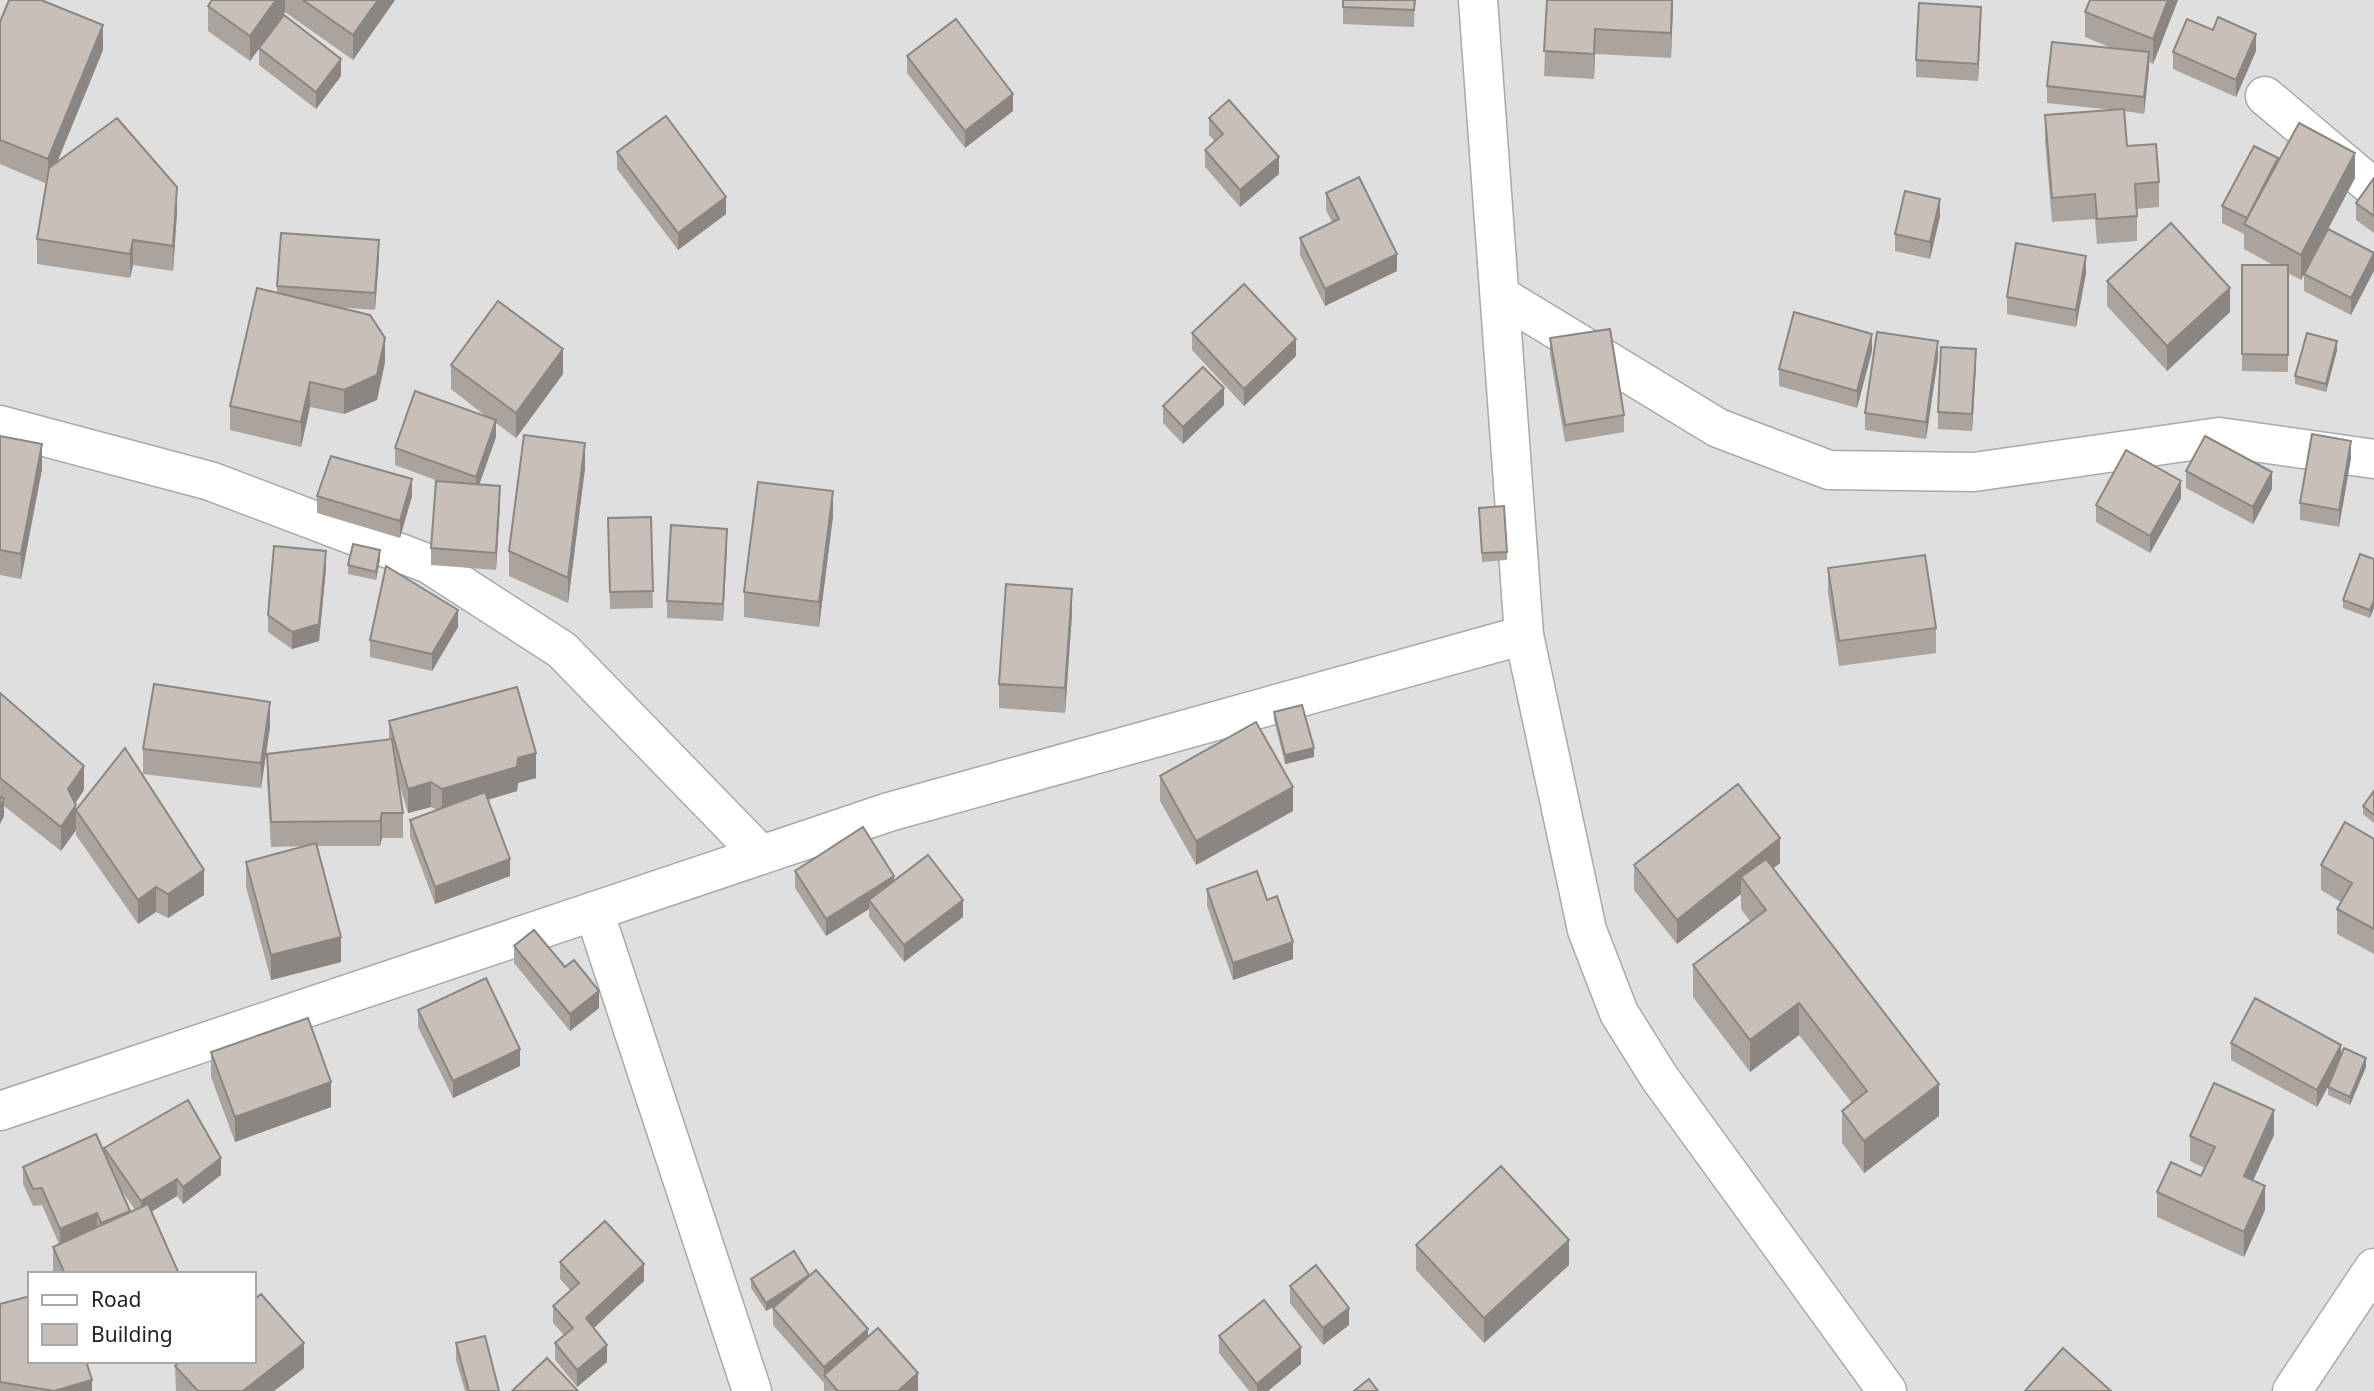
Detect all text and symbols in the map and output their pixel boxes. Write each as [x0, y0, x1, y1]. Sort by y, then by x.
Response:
legend [28, 1272, 256, 1363]
text: Road [91, 1285, 141, 1313]
text: Building [91, 1320, 173, 1348]

